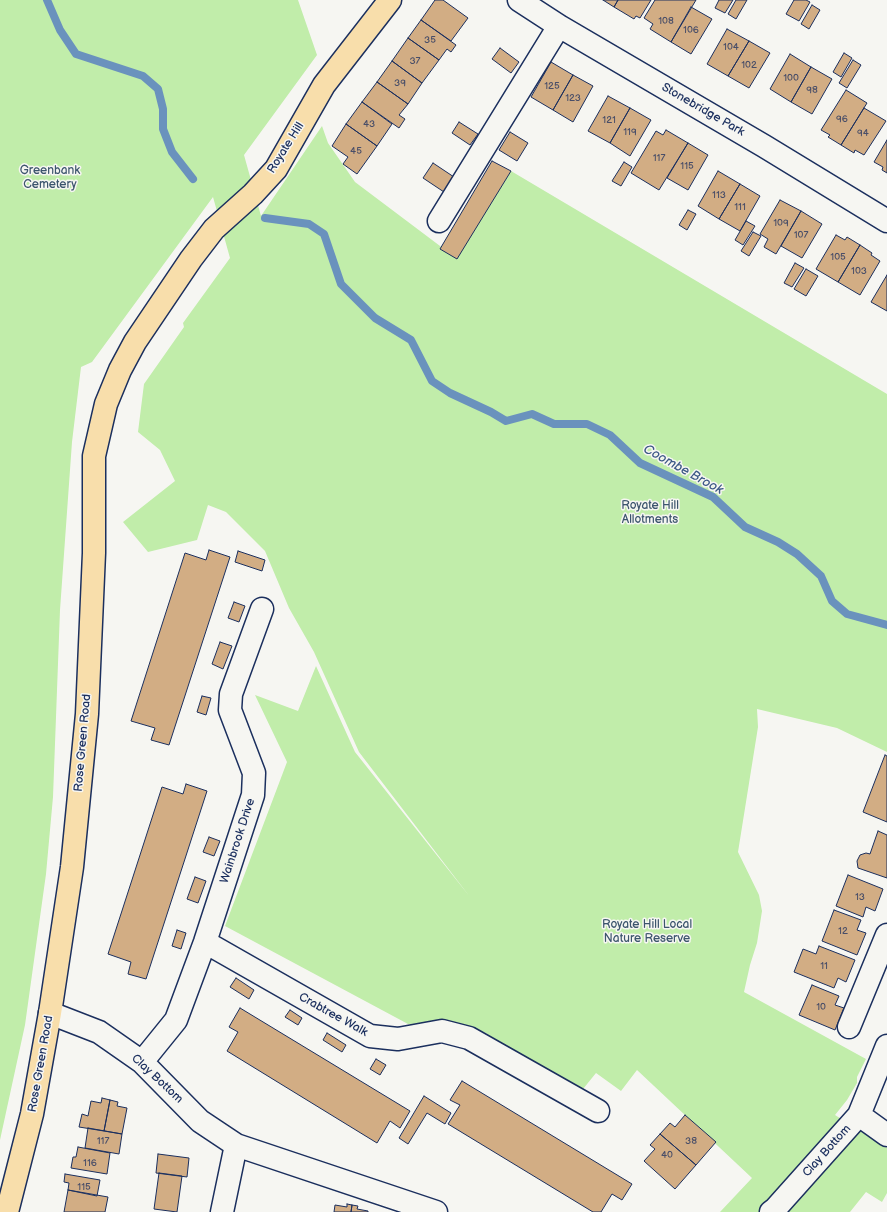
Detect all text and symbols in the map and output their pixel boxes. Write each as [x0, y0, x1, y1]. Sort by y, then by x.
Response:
house number: 108 [658, 15, 674, 27]
house number: 106 [683, 24, 699, 36]
house number: 35 [424, 34, 436, 46]
house number: 104 [723, 41, 739, 53]
house number: 37 [409, 55, 421, 67]
house number: 102 [741, 59, 757, 71]
house number: 100 [783, 72, 799, 84]
house number: 39 [394, 77, 406, 89]
house number: 125 [544, 80, 560, 92]
street label: Stonebridge Park [659, 80, 747, 140]
house number: 98 [806, 84, 818, 96]
house number: 123 [565, 92, 581, 104]
house number: 96 [836, 113, 848, 125]
house number: 121 [602, 114, 616, 126]
house number: 43 [363, 118, 375, 130]
street label: Royate Hill [265, 120, 307, 176]
house number: 119 [623, 126, 637, 138]
house number: 94 [857, 127, 869, 139]
house number: 45 [350, 145, 362, 157]
house number: 117 [653, 152, 665, 164]
house number: 115 [680, 160, 694, 172]
park label: Greenbank Cemetery [20, 164, 80, 192]
house number: 113 [712, 189, 726, 201]
house number: 111 [734, 201, 746, 213]
house number: 109 [773, 217, 789, 229]
house number: 107 [794, 229, 808, 241]
house number: 105 [830, 251, 846, 263]
house number: 103 [851, 265, 867, 277]
water label: Coombe Brook [640, 442, 726, 498]
park label: Royate Hill Allotments [621, 499, 679, 527]
street label: Rose Green Road [72, 694, 94, 792]
street label: Wainbrook Drive [217, 797, 259, 885]
house number: 13 [855, 891, 865, 903]
park label: Royate Hill Local Nature Reserve [602, 918, 692, 946]
house number: 12 [838, 925, 848, 937]
house number: 11 [820, 960, 828, 972]
street label: Crabtree Walk [296, 990, 370, 1040]
house number: 10 [816, 1001, 826, 1013]
street label: Rose Green Road [25, 1014, 57, 1114]
street label: Clay Bottom [128, 1051, 186, 1107]
street label: Clay Bottom [800, 1122, 854, 1180]
house number: 117 [97, 1135, 109, 1147]
house number: 38 [685, 1135, 697, 1147]
house number: 40 [661, 1149, 673, 1161]
house number: 116 [83, 1157, 97, 1169]
house number: 115 [77, 1181, 91, 1193]

